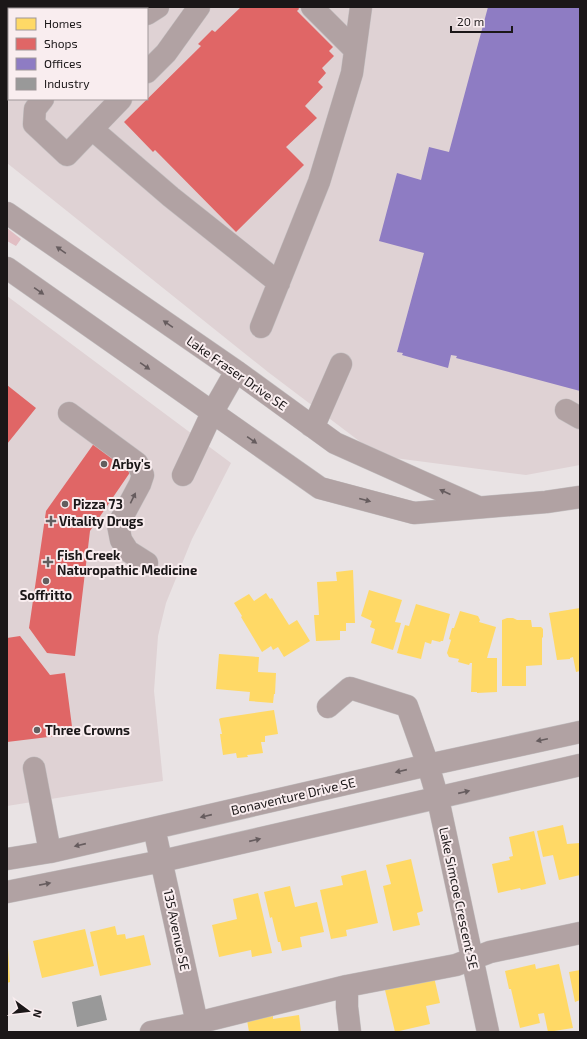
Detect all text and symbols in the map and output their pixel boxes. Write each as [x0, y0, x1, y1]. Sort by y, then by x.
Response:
legend [8, 8, 148, 100]
scale bar [451, 8, 512, 34]
text: 20 m [457, 14, 484, 28]
text: Homes [44, 16, 82, 30]
text: Shops [44, 36, 78, 50]
text: Offices [44, 56, 81, 70]
text: Industry [44, 76, 90, 90]
one-way arrow [56, 246, 66, 254]
one-way arrow [34, 287, 44, 295]
one-way arrow [162, 320, 173, 328]
street label: Lake Fraser Drive SE [184, 332, 290, 414]
one-way arrow [140, 362, 150, 370]
one-way arrow [246, 436, 257, 444]
place label: Arby's [112, 456, 151, 472]
marker: Arby's [99, 459, 109, 469]
one-way arrow [439, 489, 451, 495]
one-way arrow [130, 492, 136, 504]
place label: Pizza 73 [73, 496, 123, 512]
one-way arrow [359, 497, 371, 503]
marker: Pizza 73 [60, 499, 70, 509]
place label: Vitality Drugs [59, 513, 143, 529]
marker: Vitality Drugs [46, 516, 56, 526]
place label: Fish Creek Naturopathic Medicine [57, 547, 197, 578]
marker: Fish Creek Naturopathic Medicine [42, 556, 54, 568]
marker: Soffritto [41, 576, 51, 586]
place label: Soffritto [20, 587, 73, 603]
place label: Three Crowns [45, 722, 130, 738]
marker: Three Crowns [32, 725, 42, 735]
one-way arrow [536, 738, 548, 744]
one-way arrow [395, 768, 407, 774]
street label: Bonaventure Drive SE [229, 774, 357, 818]
one-way arrow [457, 789, 470, 795]
one-way arrow [200, 813, 212, 819]
street label: Lake Simcoe Crescent SE [436, 826, 482, 970]
one-way arrow [249, 836, 261, 842]
one-way arrow [73, 842, 86, 848]
one-way arrow [39, 881, 51, 887]
street label: 135 Avenue SE [161, 888, 193, 972]
north arrow [8, 991, 48, 1031]
text: N [31, 1008, 45, 1019]

